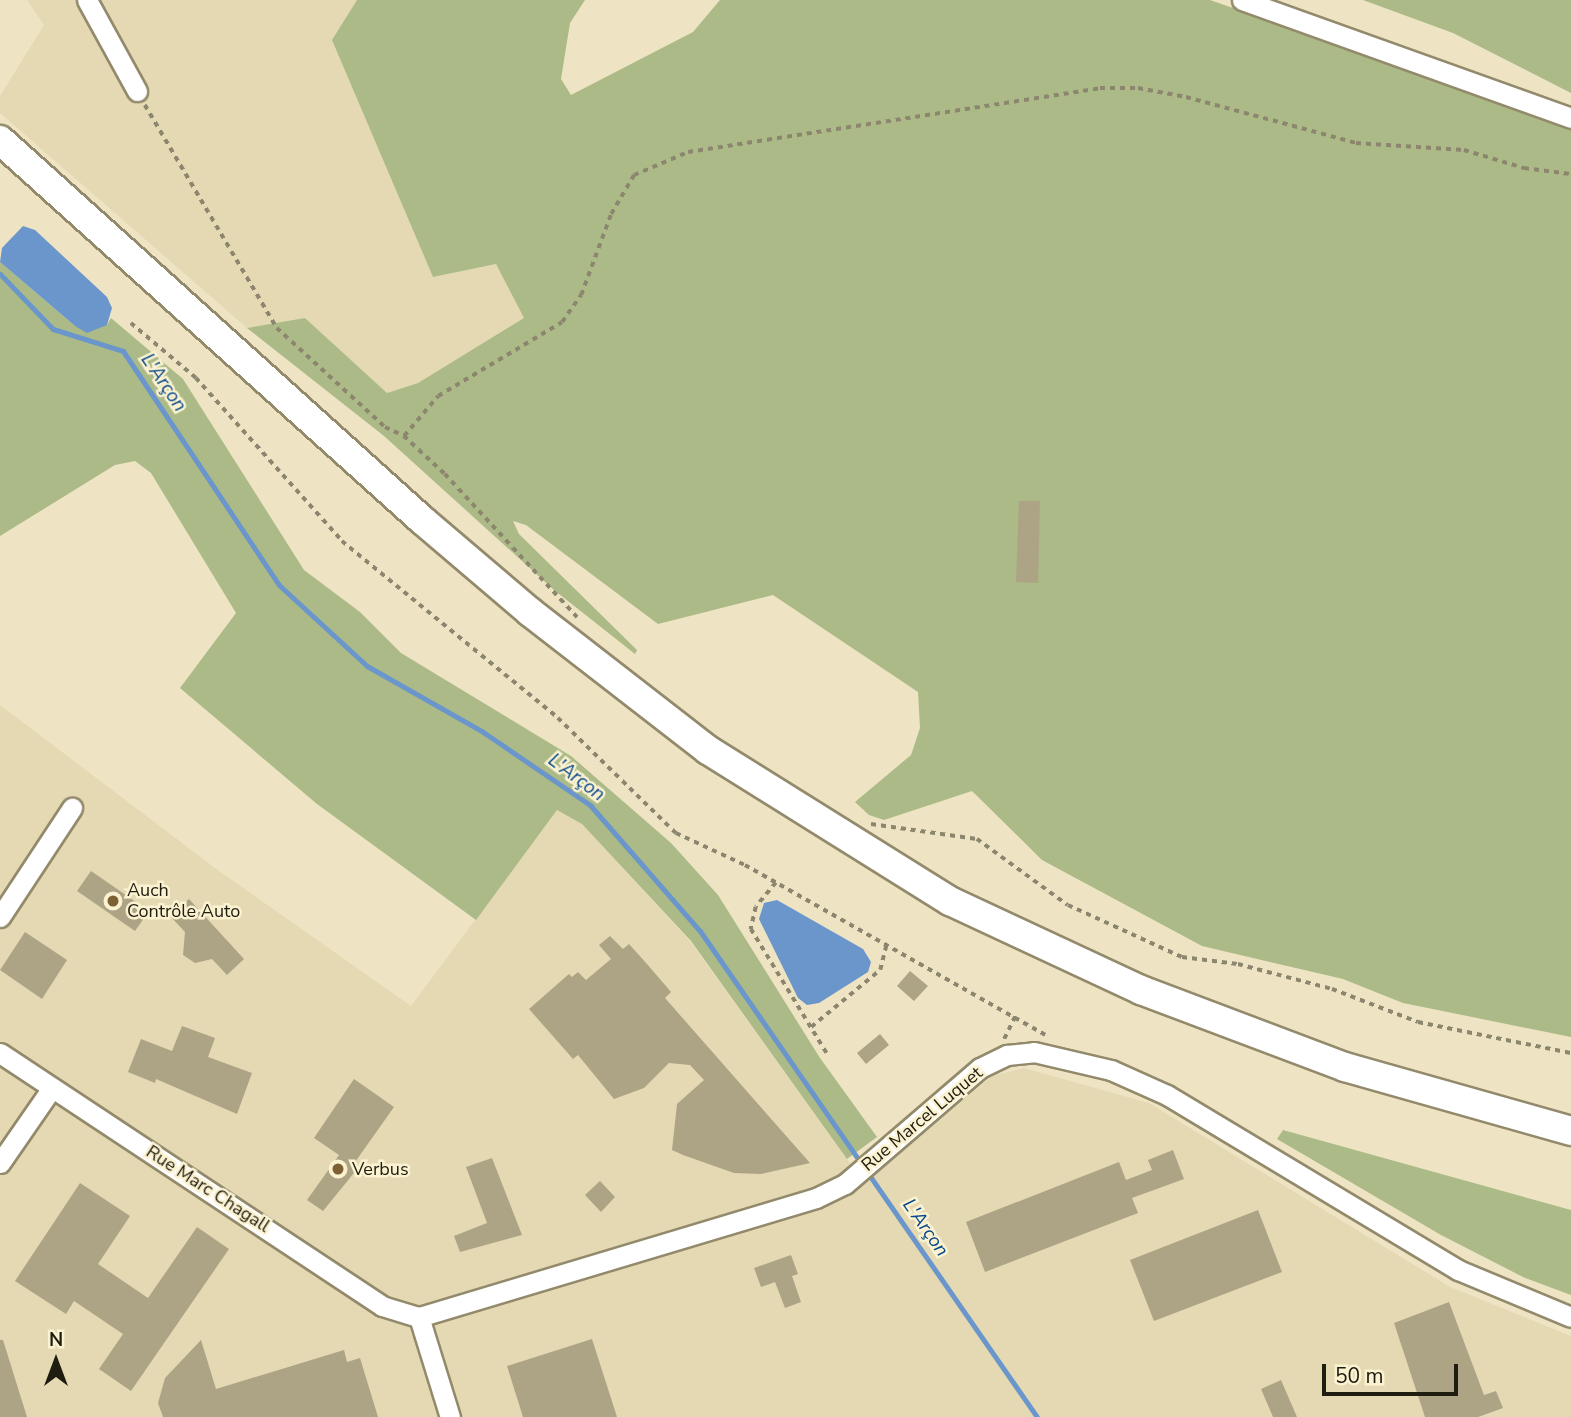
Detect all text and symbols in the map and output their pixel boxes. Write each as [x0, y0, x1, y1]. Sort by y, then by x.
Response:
water label: L'Arçon [135, 350, 191, 416]
water label: L'Arçon [543, 749, 609, 807]
place label: Auch Contrôle Auto [127, 880, 240, 922]
marker: Auch Contrôle Auto [105, 893, 121, 909]
street label: Rue Marcel Luquet [857, 1062, 987, 1176]
street label: Rue Marc Chagall [142, 1141, 274, 1237]
place label: Verbus [352, 1158, 409, 1180]
marker: Verbus [330, 1161, 346, 1177]
water label: L'Arçon [897, 1195, 953, 1261]
north arrow [21, 1326, 91, 1396]
text: N [49, 1327, 63, 1353]
scale bar [1326, 1350, 1462, 1394]
text: 50 m [1335, 1362, 1384, 1390]

